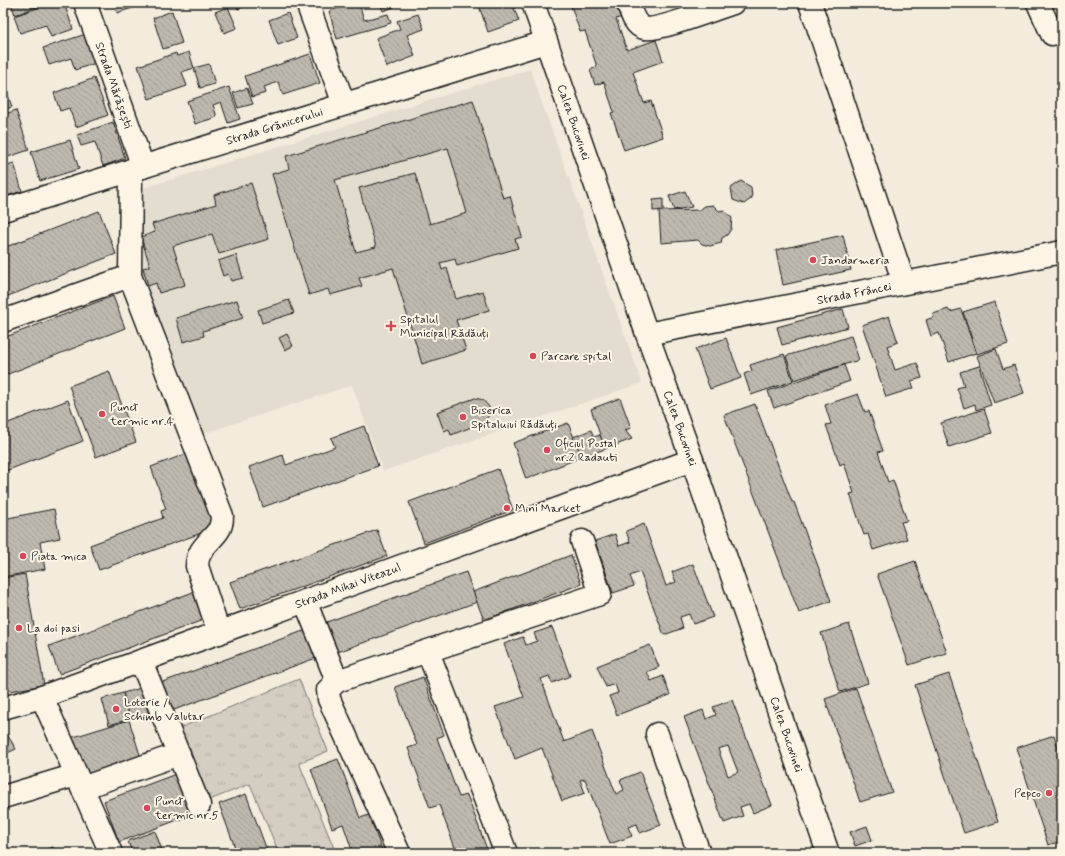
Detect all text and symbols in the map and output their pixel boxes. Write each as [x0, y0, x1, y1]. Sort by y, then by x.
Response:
street label: Strada Mărășești [90, 40, 136, 131]
street label: Calea Bucovinei [553, 83, 593, 162]
street label: Strada Grănicerului [224, 104, 325, 150]
place label: Jandarmeria [821, 253, 889, 269]
marker: Jandarmeria [808, 255, 818, 265]
street label: Strada Frâncei [816, 279, 893, 309]
place label: Spitalul Municipal Rădăuți [400, 312, 489, 342]
marker: Spitalul Municipal Rădăuți [385, 320, 397, 332]
place label: Parcare spital [541, 349, 611, 365]
marker: Parcare spital [528, 351, 538, 361]
street label: Calea Bucovinei [659, 389, 700, 468]
place label: Punct termic nr.4 [109, 400, 173, 430]
place label: Biserica Spitaluiui Rădăuți [471, 403, 557, 433]
marker: Punct termic nr.4 [97, 409, 107, 419]
marker: Biserica Spitaluiui Rădăuți [458, 412, 468, 422]
place label: Oficiul Postal nr.2 Radauti [555, 436, 617, 466]
marker: Oficiul Postal nr.2 Radauti [542, 445, 552, 455]
place label: Mini Market [515, 501, 581, 517]
marker: Mini Market [502, 503, 512, 513]
place label: Piata mica [31, 549, 87, 565]
marker: Piata mica [18, 551, 28, 561]
street label: Strada Mihai Viteazul [293, 560, 403, 613]
place label: La doi pasi [27, 621, 80, 637]
marker: La doi pasi [14, 623, 24, 633]
place label: Loterie / Schimb Valutar [124, 695, 205, 725]
street label: Calea Bucovinei [765, 695, 806, 774]
marker: Loterie / Schimb Valutar [111, 704, 121, 714]
place label: Pepco [1014, 786, 1041, 802]
marker: Pepco [1044, 788, 1054, 798]
place label: Punct termic nr.5 [154, 794, 219, 824]
marker: Punct termic nr.5 [142, 803, 152, 813]

